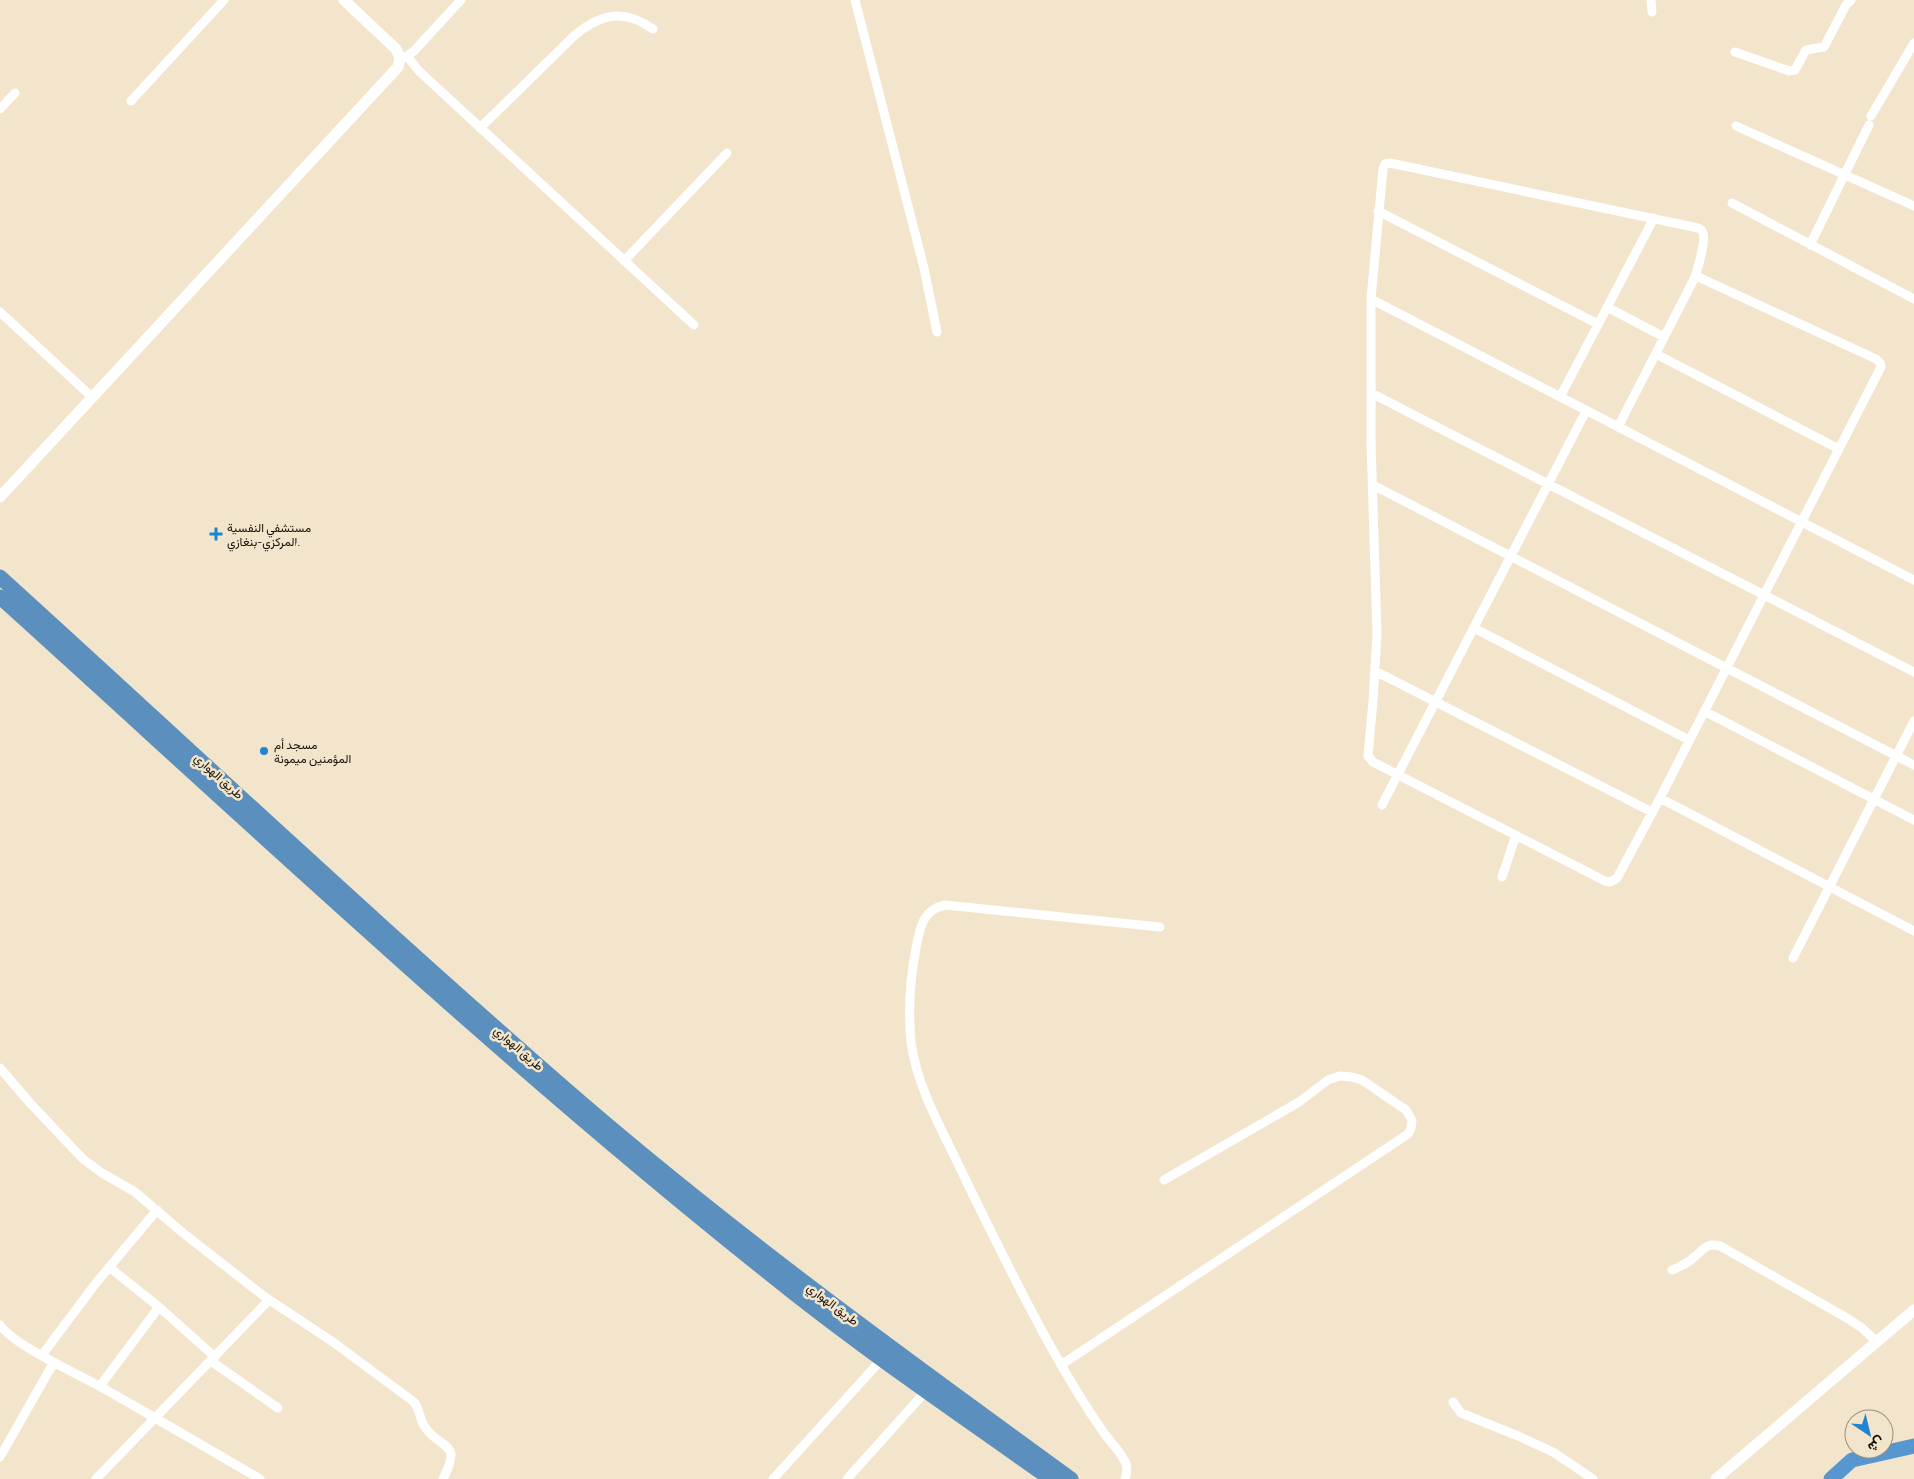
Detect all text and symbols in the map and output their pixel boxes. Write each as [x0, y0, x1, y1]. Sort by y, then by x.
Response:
place label: مستشفي النفسية المركزي-بنغازي. [227, 519, 311, 552]
marker: مستشفي النفسية المركزي-بنغازي. [209, 527, 223, 541]
place label: مسجد أم المؤمنين ميمونة [274, 736, 351, 767]
marker: مسجد أم المؤمنين ميمونة [258, 745, 270, 757]
street label: طريق الهواري [189, 749, 247, 804]
street label: طريق الهواري [489, 1022, 548, 1076]
street label: طريق الهواري [802, 1279, 863, 1331]
north arrow [1844, 1409, 1894, 1459]
text: ش [1864, 1432, 1889, 1458]

